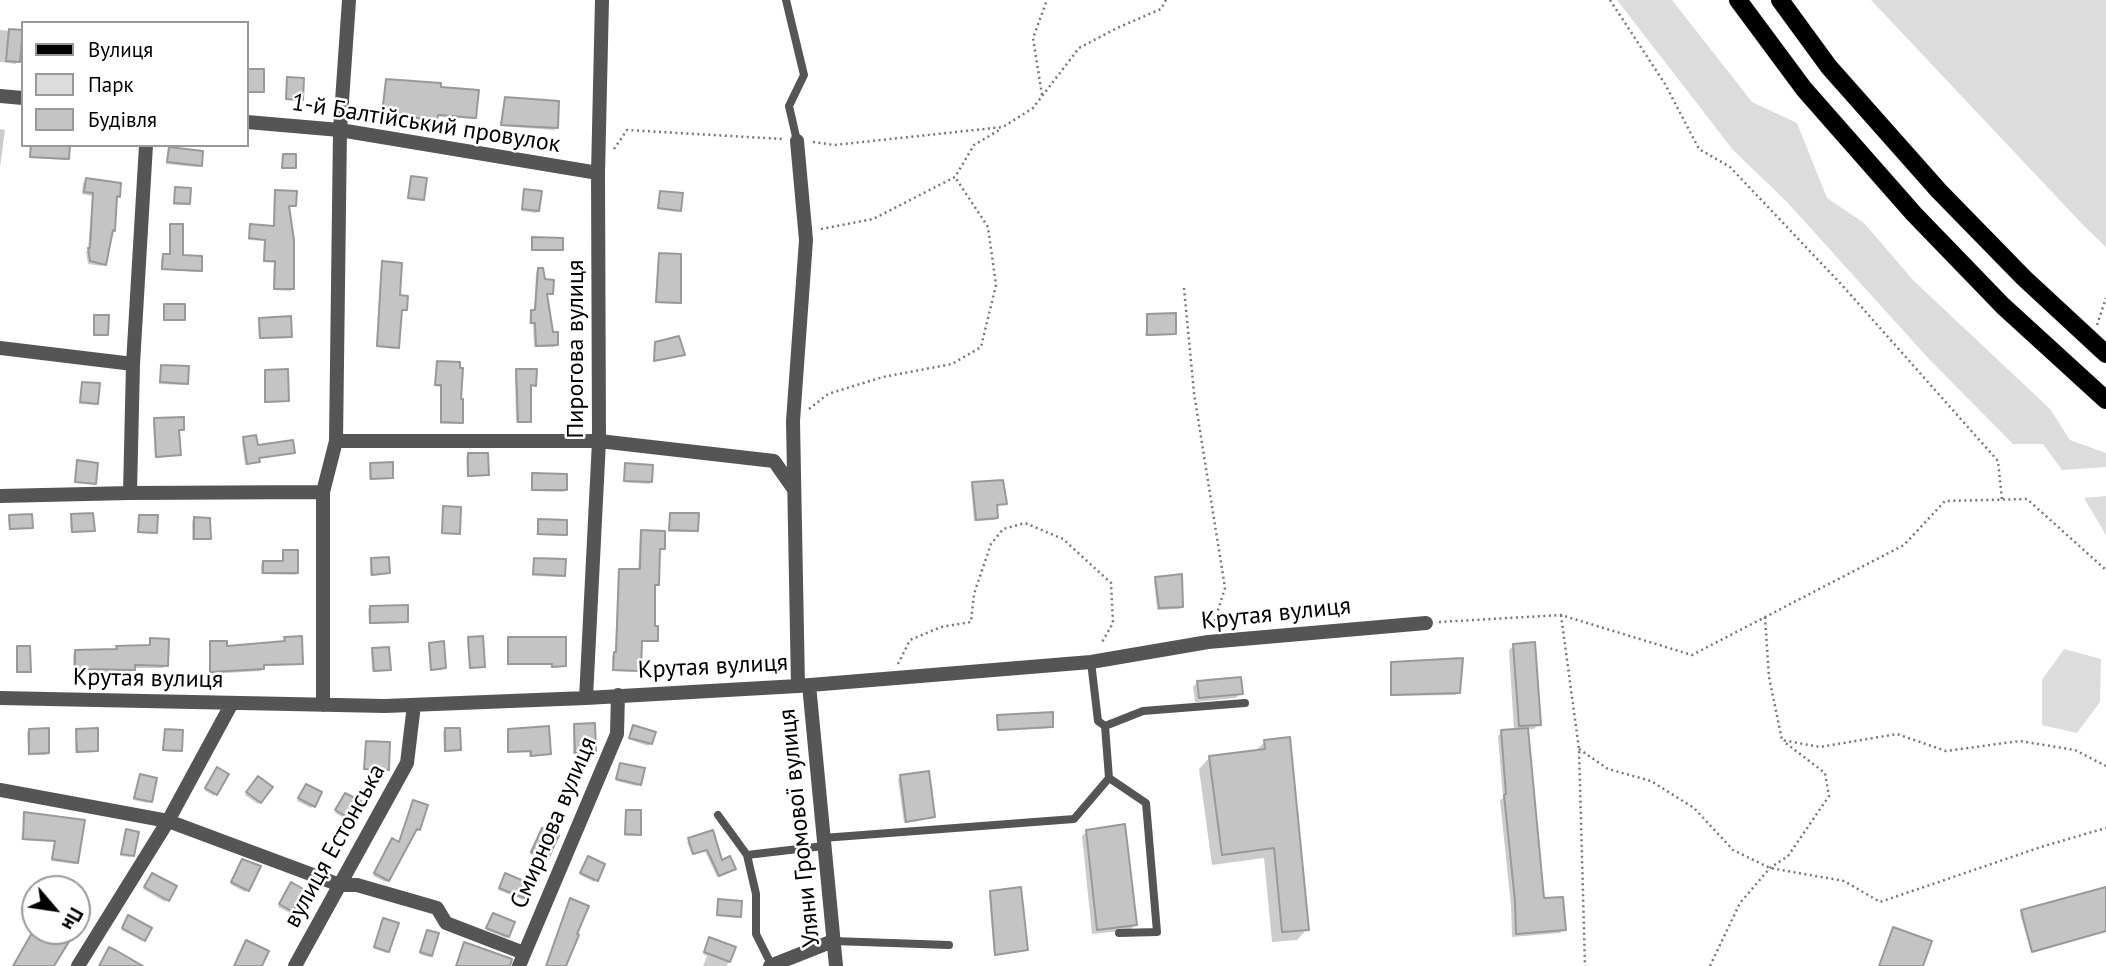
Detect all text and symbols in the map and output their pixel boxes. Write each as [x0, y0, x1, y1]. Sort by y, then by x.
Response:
legend [21, 21, 248, 147]
text: Вулиця [88, 36, 153, 63]
text: Парк [88, 71, 134, 98]
street label: 1-й Балтійський провулок [290, 89, 562, 159]
text: Будівля [88, 106, 157, 133]
street label: Пирогова вулиця [562, 260, 590, 438]
street label: Крутая вулиця [1200, 592, 1352, 636]
street label: Крутая вулиця [637, 649, 789, 685]
street label: Крутая вулиця [73, 663, 223, 695]
street label: Уляни Громової вулиця [773, 707, 827, 949]
street label: Смирнова вулиця [505, 733, 603, 913]
street label: вулиця Естонська [278, 759, 392, 933]
north arrow [21, 875, 91, 945]
text: Пн [57, 904, 89, 935]

